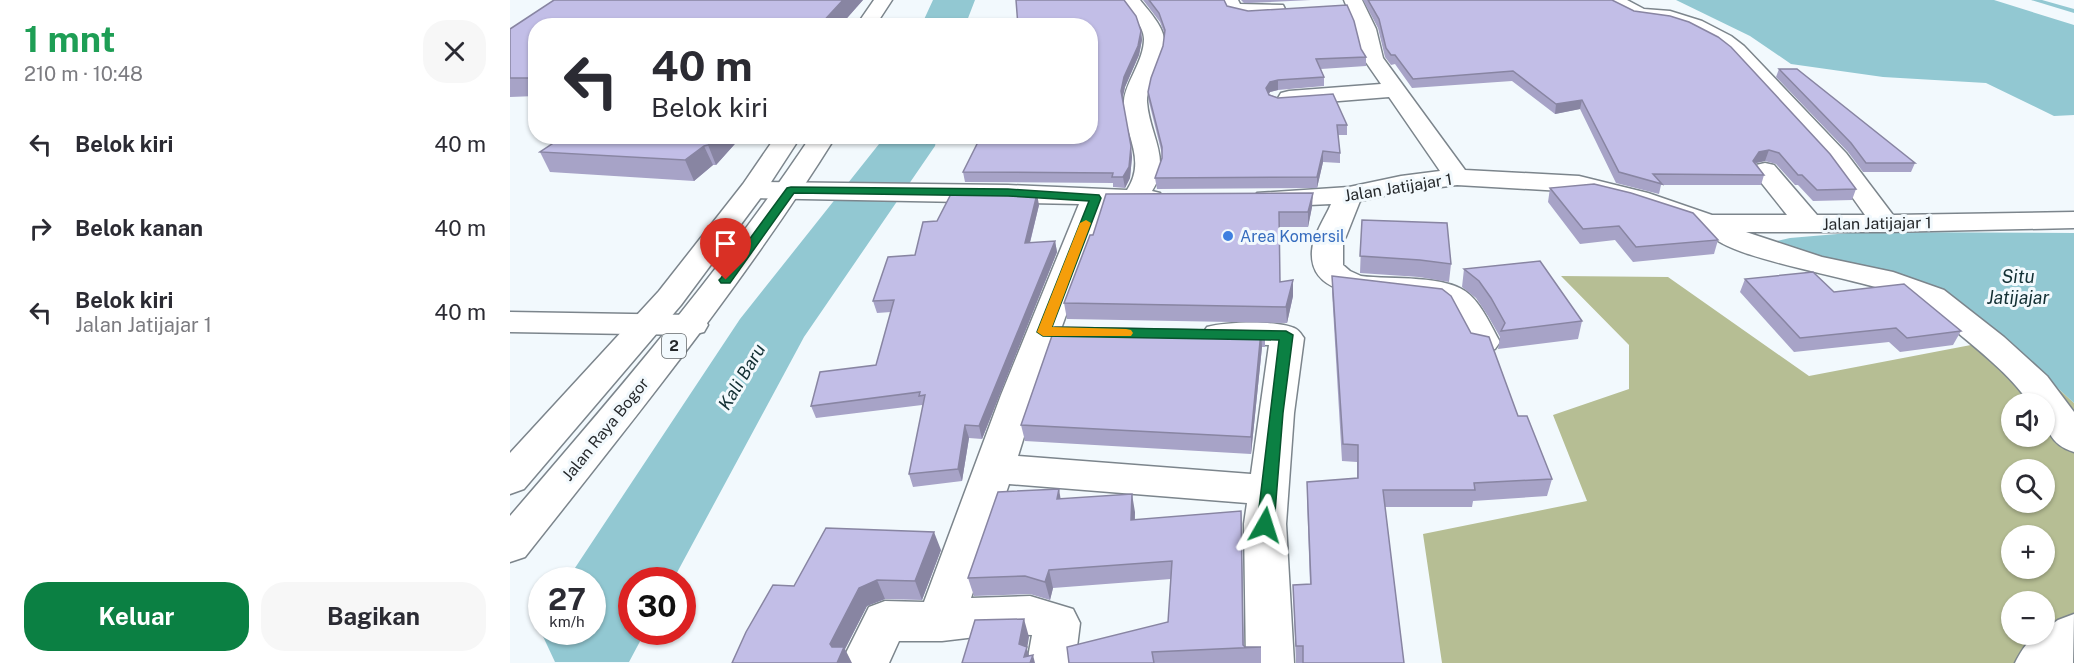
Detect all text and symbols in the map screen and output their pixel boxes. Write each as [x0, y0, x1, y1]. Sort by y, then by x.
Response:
text: 1 mnt [24, 18, 115, 60]
button: close [423, 20, 486, 83]
text: 40 m [651, 41, 753, 90]
icon: left [552, 42, 630, 120]
text: 210 m · 10:48 [24, 62, 143, 86]
text: Belok kiri [651, 91, 768, 123]
icon: left [24, 128, 57, 161]
text: Belok kiri [75, 131, 173, 157]
text: 40 m [434, 131, 486, 157]
street label: Jalan Jatijajar 1 [1343, 170, 1454, 205]
icon: right [24, 212, 57, 245]
street label: Jalan Jatijajar 1 [1822, 213, 1932, 234]
text: Belok kanan [75, 215, 203, 241]
text: 40 m [434, 215, 486, 241]
pin [700, 218, 751, 280]
icon: arrive [709, 227, 742, 260]
place label: Area Komersil [1240, 227, 1345, 246]
marker: Area Komersil [1221, 229, 1235, 243]
water label: Situ Jatijajar [1987, 266, 2049, 308]
text: Belok kiri [75, 287, 173, 313]
icon: left [24, 296, 57, 329]
text: 40 m [434, 299, 486, 325]
text: Jalan Jatijajar 1 [75, 313, 212, 337]
road number: 2 [662, 334, 686, 358]
water label: Kali Baru [714, 340, 769, 414]
street label: Jalan Raya Bogor [558, 374, 653, 485]
map controls [2001, 393, 2055, 645]
button: sound [2001, 393, 2055, 447]
button: search [2001, 459, 2055, 513]
position arrow [1233, 493, 1297, 557]
button: + [2001, 525, 2055, 579]
speed limit sign: 30 [618, 567, 696, 645]
text: 27 [548, 581, 586, 617]
button: Keluar [24, 582, 249, 651]
button: Bagikan [261, 582, 486, 651]
button: − [2001, 591, 2055, 645]
text: km/h [549, 613, 585, 630]

